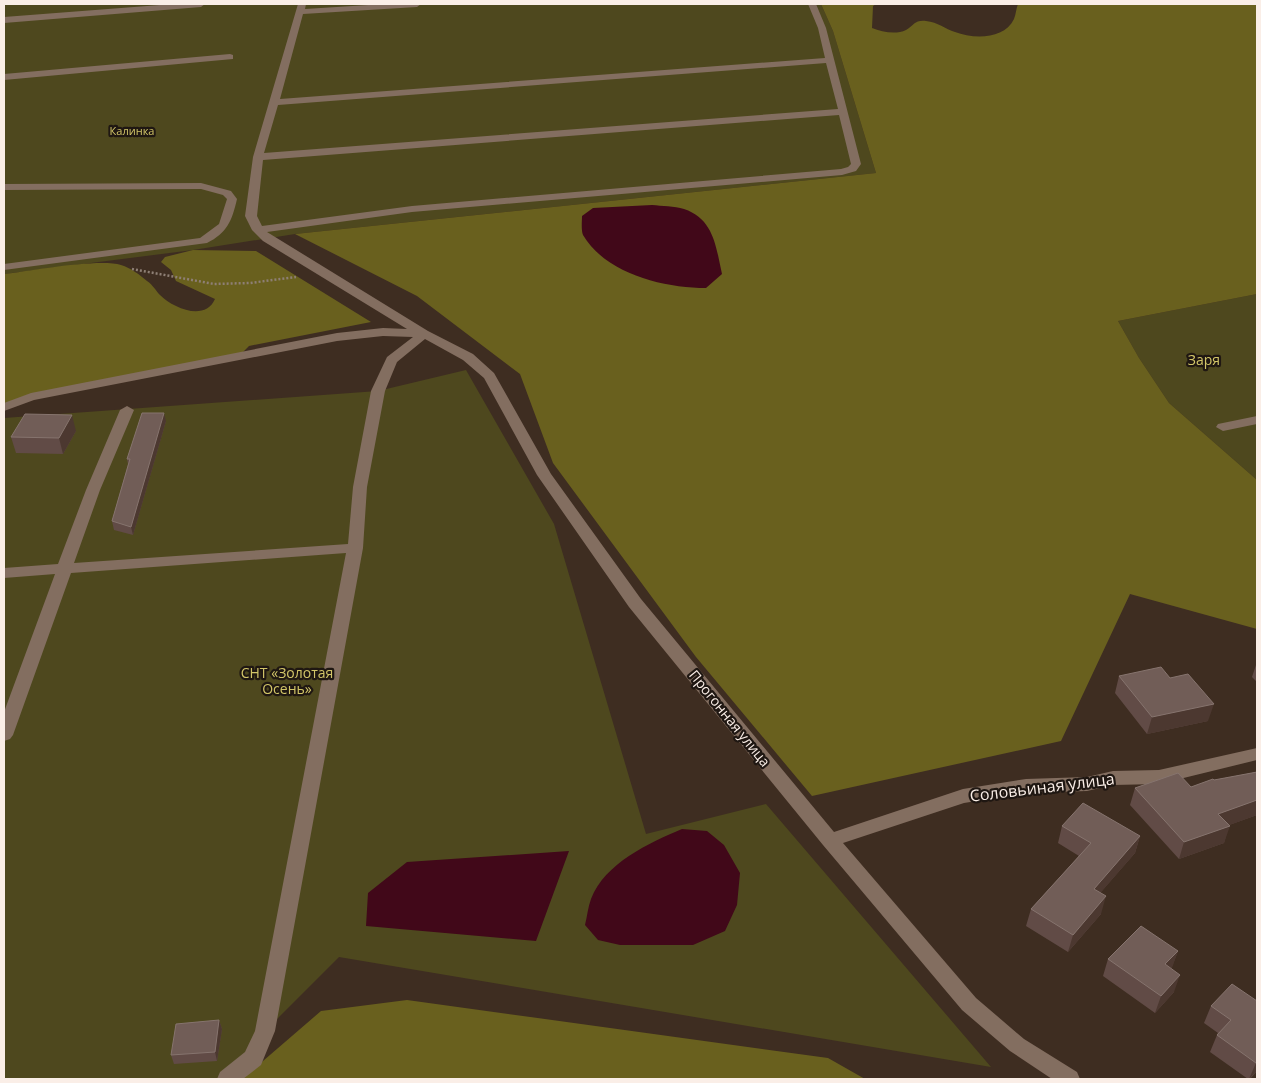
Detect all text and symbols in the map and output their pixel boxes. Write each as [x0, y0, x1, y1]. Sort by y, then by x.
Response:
park label: Калинка [110, 123, 154, 138]
park label: Заря [1188, 350, 1220, 369]
park label: СНТ «Золотая Осень» [241, 663, 333, 698]
street label: Прогонная улица [685, 666, 775, 770]
street label: Соловьиная улица [968, 767, 1116, 807]

